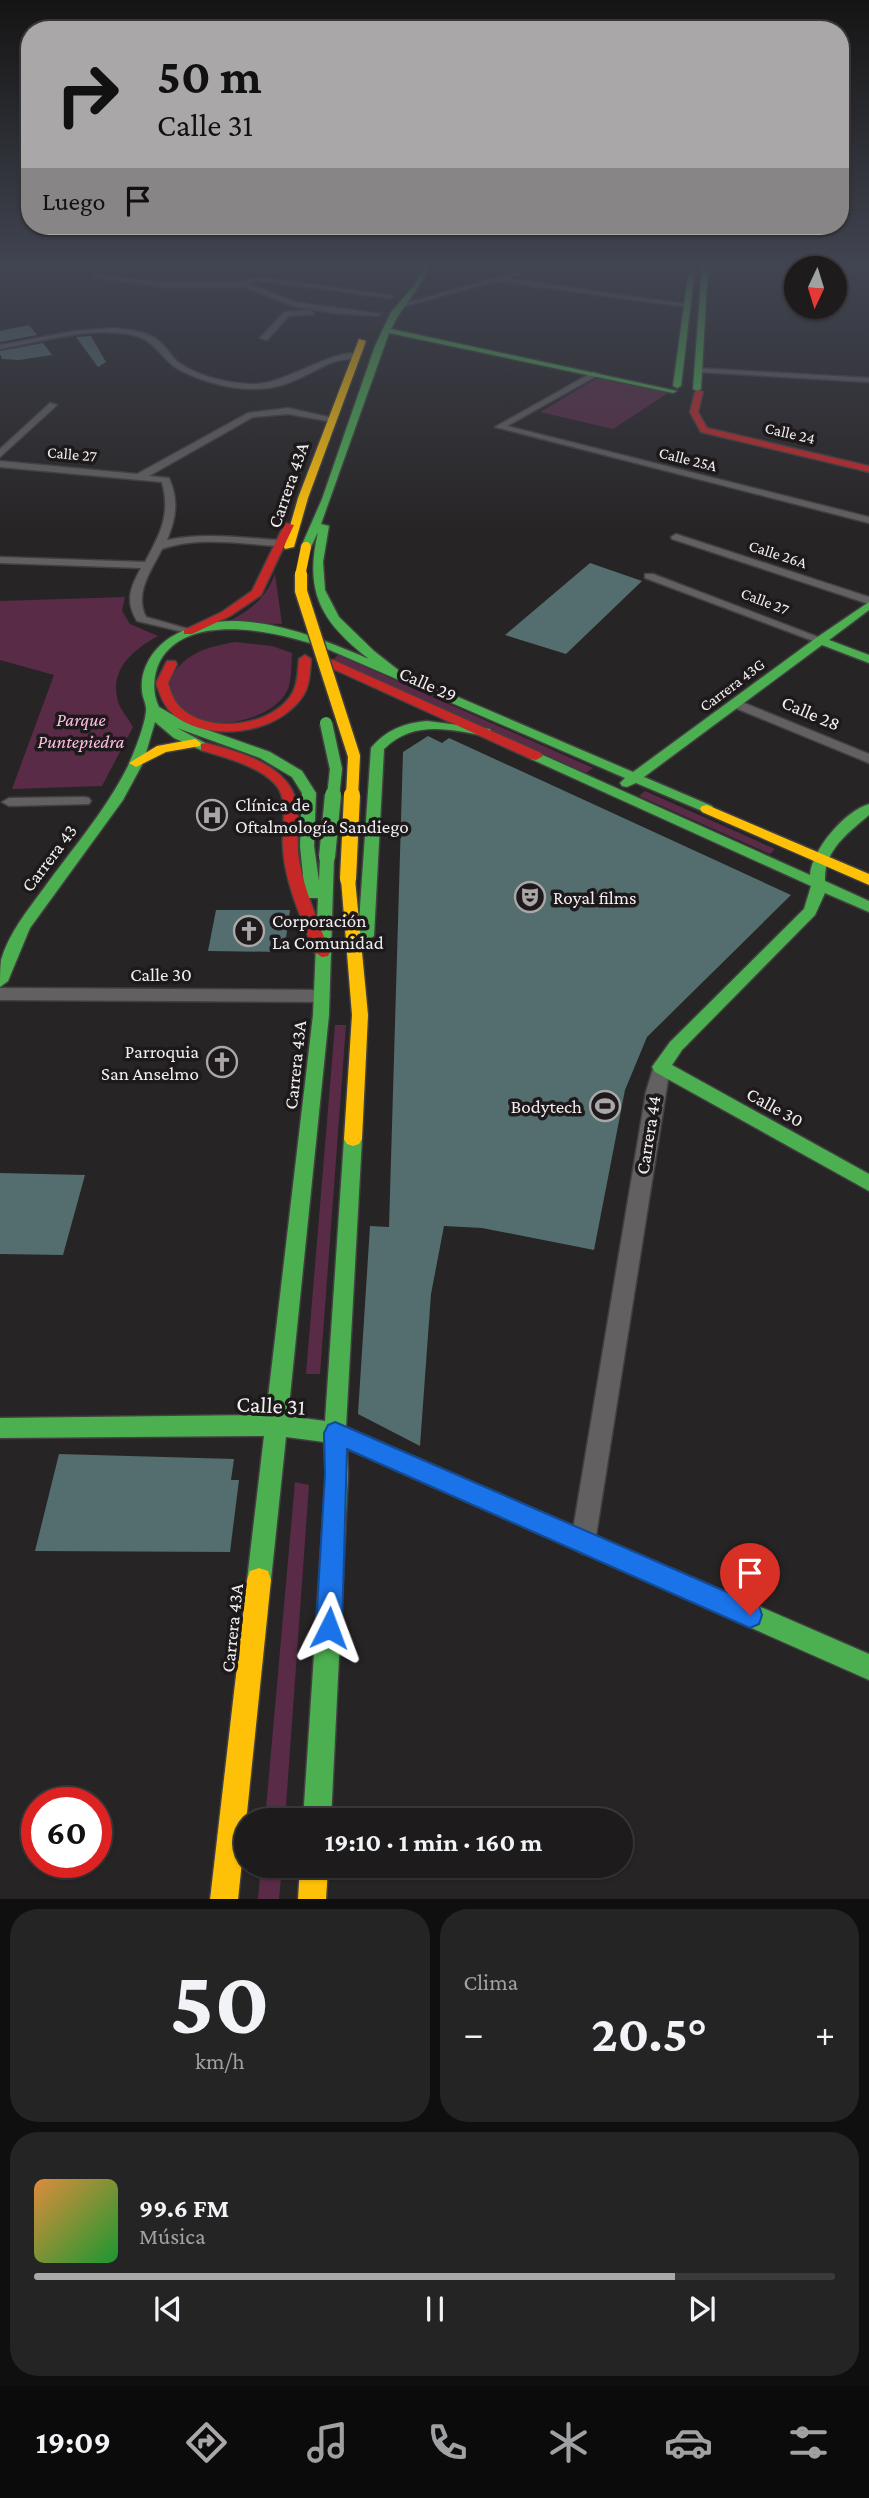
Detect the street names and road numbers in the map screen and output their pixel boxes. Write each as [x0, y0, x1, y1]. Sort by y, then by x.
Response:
street label: Calle 24 [763, 419, 817, 447]
street label: Carrera 43A [264, 439, 313, 531]
street label: Calle 27 [46, 443, 98, 465]
street label: Calle 25A [657, 444, 720, 475]
street label: Calle 26A [747, 537, 810, 572]
street label: Calle 27 [739, 584, 792, 618]
street label: Carrera 43G [696, 655, 768, 715]
street label: Calle 29 [396, 662, 460, 706]
street label: Calle 28 [779, 691, 843, 735]
street label: Carrera 43 [17, 820, 81, 896]
street label: Calle 30 [130, 964, 192, 985]
street label: Carrera 43A [280, 1019, 310, 1110]
street label: Calle 30 [743, 1083, 807, 1131]
street label: Carrera 44 [631, 1094, 665, 1176]
street label: Calle 31 [236, 1390, 306, 1420]
street label: Carrera 43A [217, 1582, 247, 1673]

